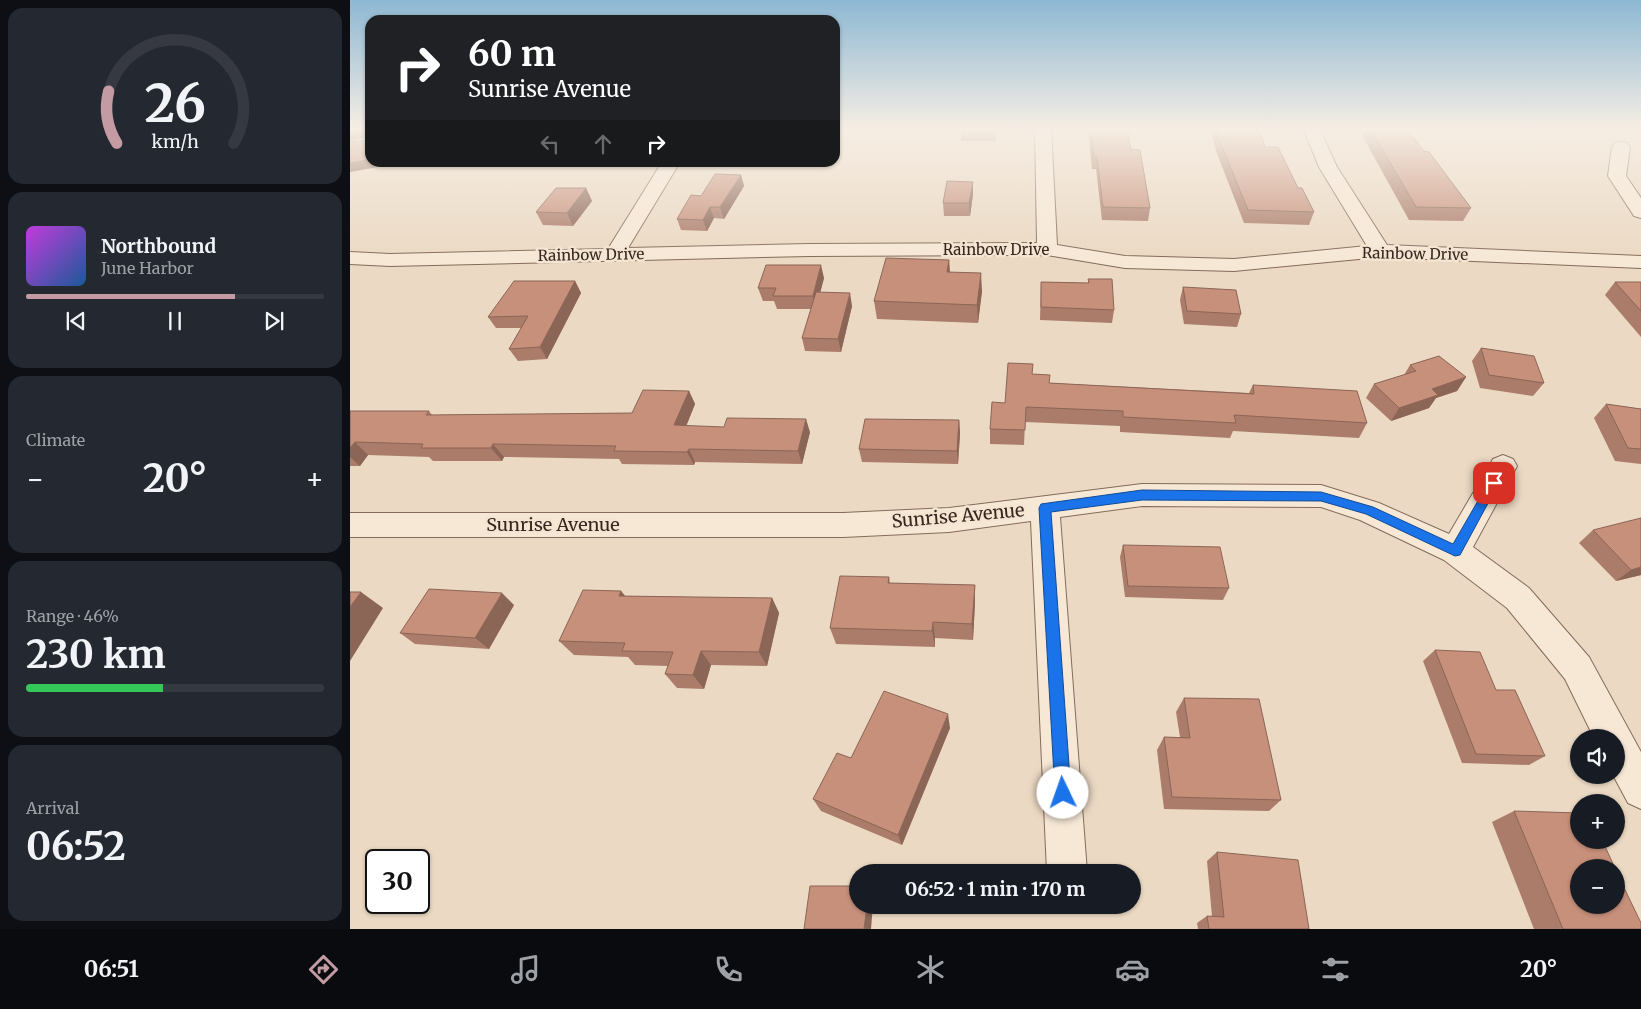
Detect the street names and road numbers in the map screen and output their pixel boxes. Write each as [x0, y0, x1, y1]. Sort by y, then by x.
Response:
street label: Rainbow Drive [943, 240, 1049, 259]
street label: Rainbow Drive [1362, 243, 1469, 264]
street label: Rainbow Drive [538, 244, 645, 265]
street label: Sunrise Avenue [891, 498, 1025, 533]
street label: Sunrise Avenue [486, 513, 620, 536]

